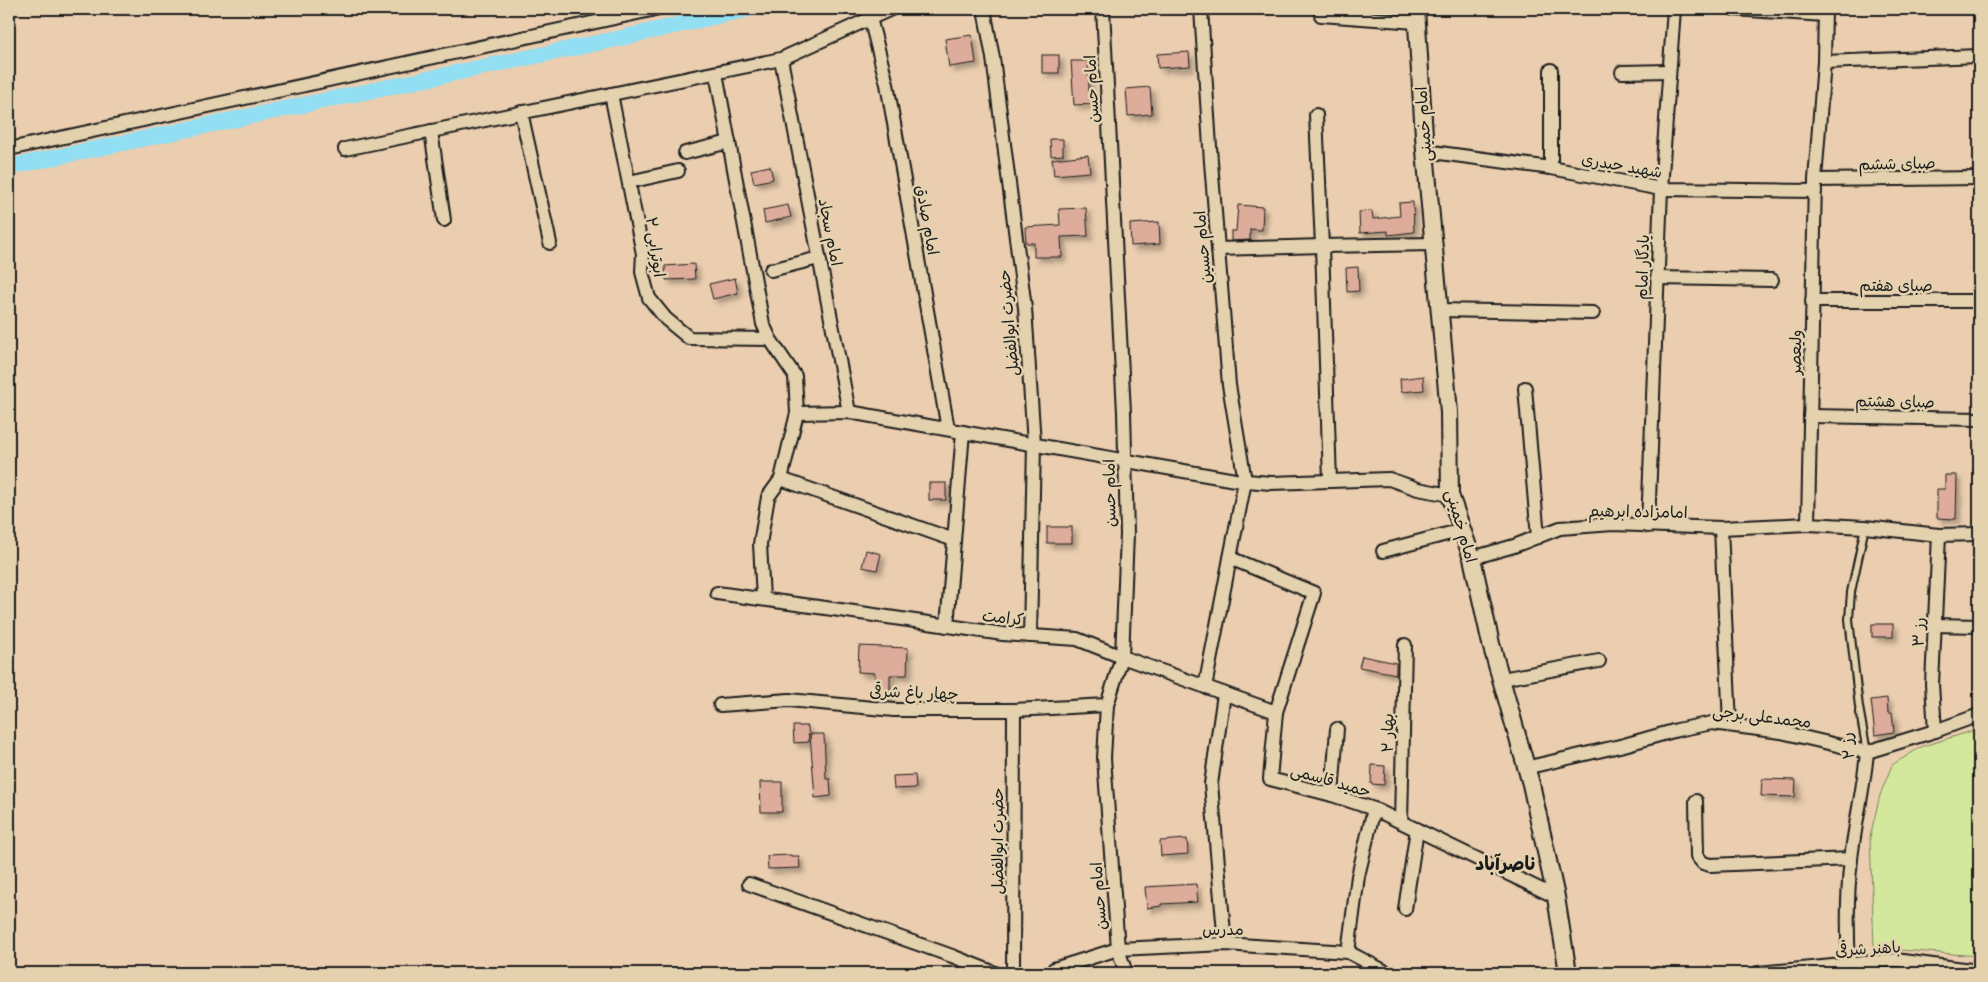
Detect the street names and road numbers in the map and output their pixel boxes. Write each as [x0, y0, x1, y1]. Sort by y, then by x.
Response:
street label: امام حسن [1080, 54, 1106, 124]
street label: امام خمینی [1411, 86, 1439, 162]
street label: شهید حیدری [1580, 149, 1664, 184]
street label: صبای ششم [1858, 153, 1936, 177]
street label: امام صادق [909, 183, 943, 257]
street label: امام سجاد [812, 197, 846, 268]
street label: امام حسین [1190, 209, 1218, 284]
street label: ابوترابی ۲ [640, 216, 669, 279]
street label: یادگار امام [1632, 234, 1656, 300]
street label: حضرت ابوالفضل [994, 269, 1025, 377]
street label: صبای هفتم [1859, 276, 1933, 298]
street label: ولیعصر [1786, 329, 1807, 377]
street label: صبای هشتم [1855, 391, 1935, 415]
street label: امام حسن [1099, 459, 1123, 527]
street label: امام خمینی [1439, 487, 1481, 566]
street label: امامزاده ابرهیم [1588, 501, 1688, 525]
street label: کرامت [981, 606, 1025, 631]
street label: رز ۳ [1908, 617, 1931, 647]
street label: چهار باغ شرقی [869, 680, 959, 706]
street label: محمدعلی برجی [1711, 701, 1812, 734]
street label: بهار ۲ [1378, 713, 1399, 753]
street label: رز ۲ [1837, 731, 1860, 760]
street label: حمید قاسمی [1288, 760, 1373, 803]
street label: حضرت ابوالفضل [988, 787, 1009, 895]
street label: امام حسن [1087, 861, 1113, 931]
street label: مدرس [1202, 920, 1244, 941]
street label: باهنر شرقی [1835, 936, 1901, 962]

